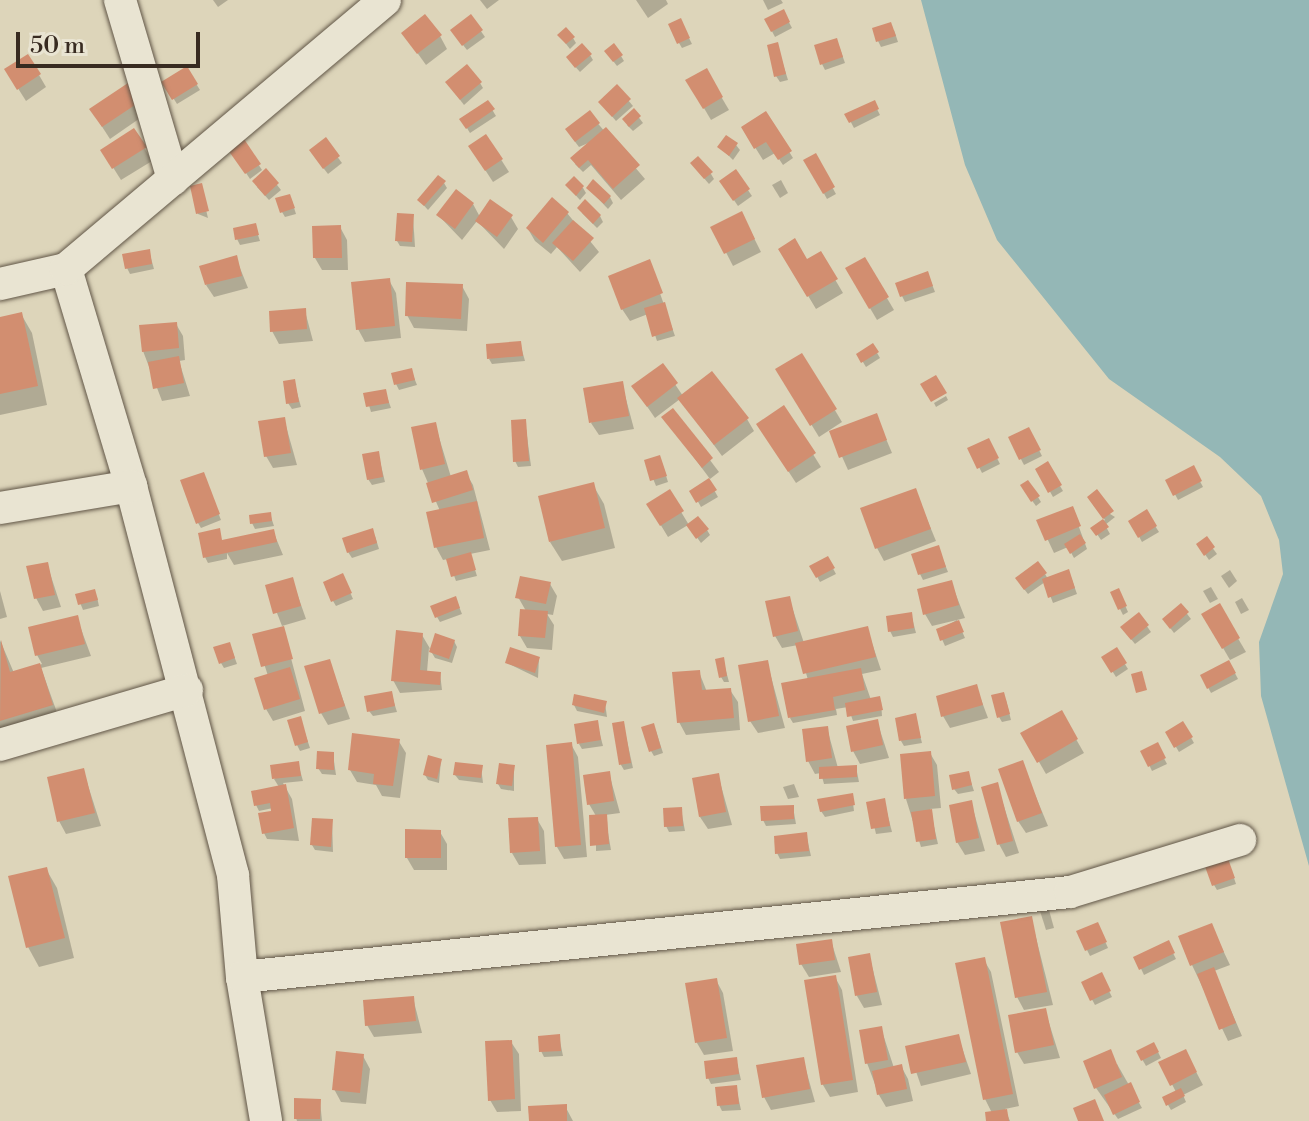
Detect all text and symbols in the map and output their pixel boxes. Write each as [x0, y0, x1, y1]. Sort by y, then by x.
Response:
scale bar [20, 16, 204, 66]
text: 50 m [30, 31, 85, 61]

